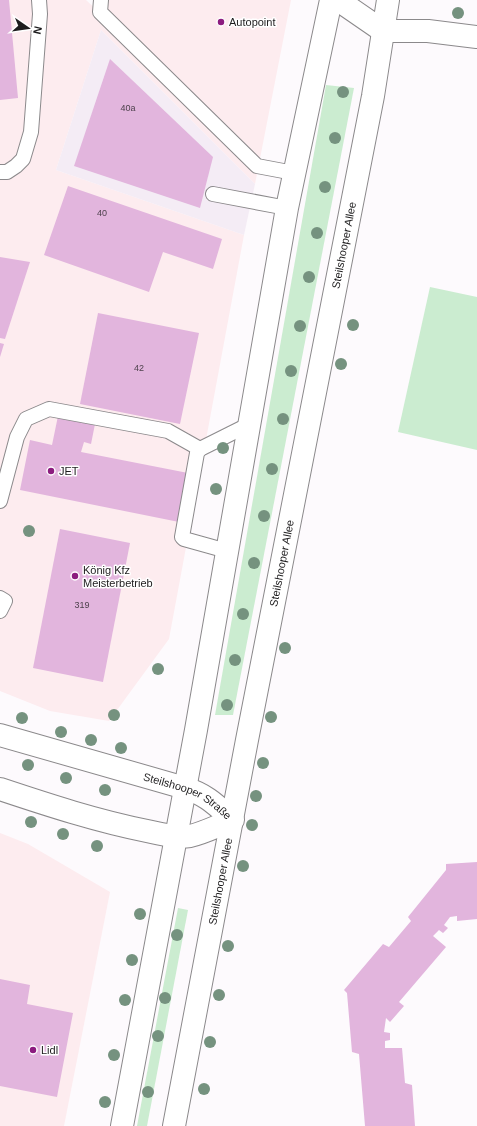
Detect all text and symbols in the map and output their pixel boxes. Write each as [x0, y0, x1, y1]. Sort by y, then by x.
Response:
north arrow [8, 8, 48, 48]
place label: Autopoint [229, 16, 275, 28]
marker: Autopoint [216, 17, 226, 27]
text: N [31, 25, 44, 36]
house number: 40a [120, 103, 136, 113]
street label: Steilshooper Allee [329, 201, 358, 290]
house number: 40 [97, 208, 107, 218]
house number: 42 [134, 363, 144, 373]
place label: JET [59, 465, 79, 477]
marker: JET [46, 466, 56, 476]
street label: Steilshooper Allee [267, 519, 296, 608]
place label: König Kfz Meisterbetrieb [83, 564, 153, 589]
marker: König Kfz Meisterbetrieb [70, 571, 80, 581]
house number: 319 [74, 600, 90, 610]
street label: Steilshooper Straße [142, 770, 234, 822]
street label: Steilshooper Allee [206, 837, 234, 926]
place label: Lidl [41, 1044, 58, 1056]
marker: Lidl [28, 1045, 38, 1055]

